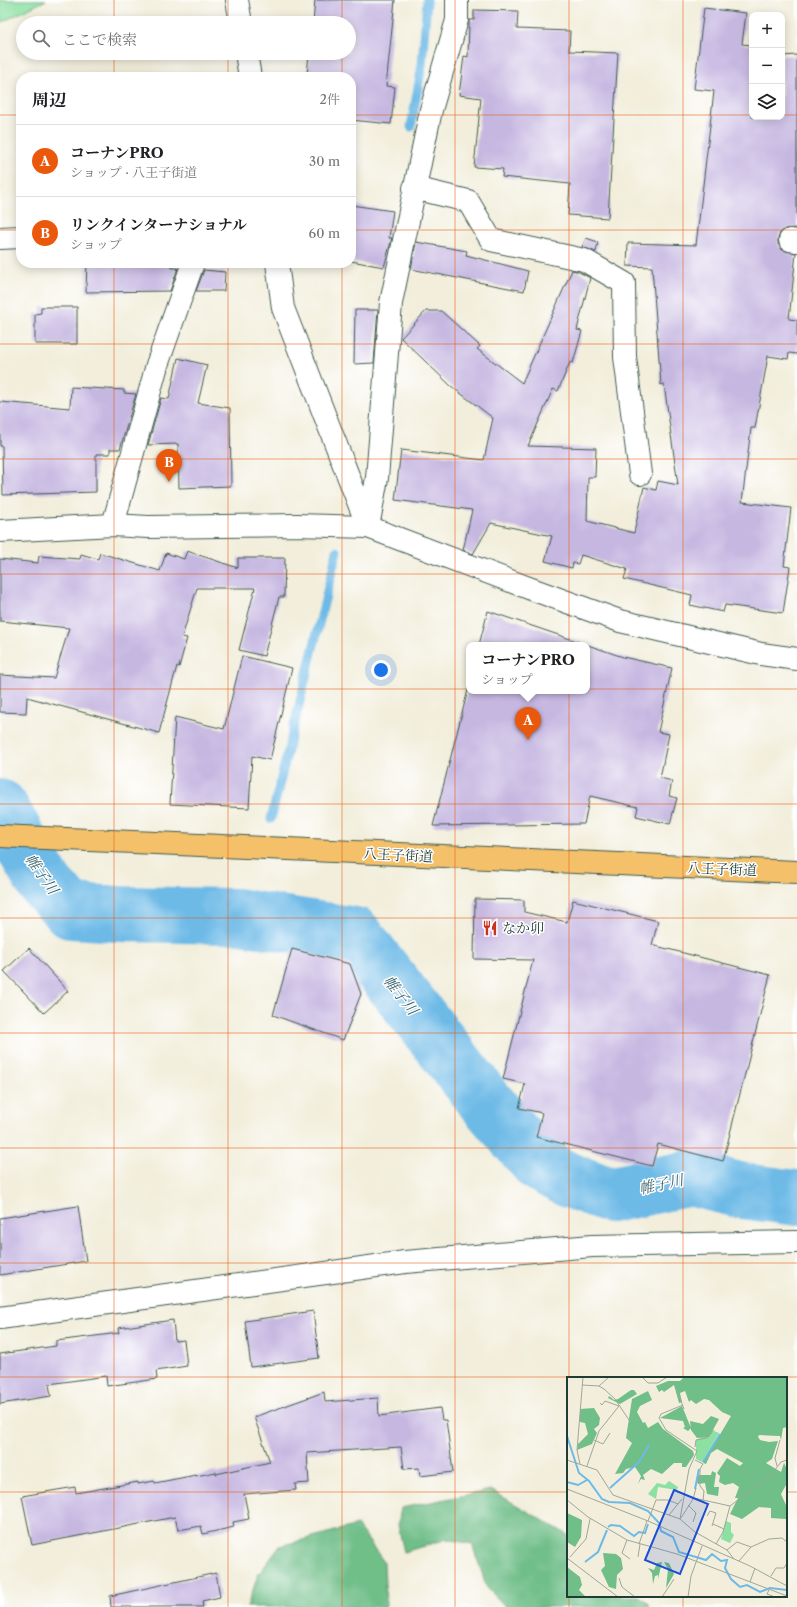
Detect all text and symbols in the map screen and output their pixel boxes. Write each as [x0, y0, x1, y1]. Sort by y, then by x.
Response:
map controls [749, 12, 785, 120]
button: + [749, 12, 785, 48]
search box [16, 16, 356, 60]
icon: search [30, 27, 52, 49]
text: ここで検索 [62, 30, 137, 49]
button: − [749, 48, 785, 84]
button: layers [749, 84, 785, 120]
text: 周辺 [32, 90, 66, 110]
text: 2件 [320, 91, 340, 107]
text: コーナンPRO [70, 143, 164, 162]
text: A [40, 153, 50, 169]
text: 30 m [309, 153, 340, 169]
text: ショップ · 八王子街道 [70, 164, 197, 180]
text: リンクインターナショナル [70, 215, 247, 234]
text: B [40, 225, 50, 241]
text: 60 m [309, 225, 340, 241]
text: ショップ [70, 236, 122, 252]
pin: B [156, 449, 182, 482]
popup [466, 642, 590, 694]
text: コーナンPRO [481, 650, 575, 669]
your location [371, 660, 391, 680]
text: ショップ [481, 671, 533, 687]
pin: A [515, 707, 541, 740]
street label: 八王子街道 [363, 844, 433, 866]
water label: 帷子川 [21, 850, 64, 900]
street label: 八王子街道 [687, 859, 757, 879]
restaurant icon: なか卯 [481, 919, 499, 937]
place label: なか卯 [502, 919, 544, 937]
water label: 帷子川 [380, 971, 424, 1020]
water label: 帷子川 [637, 1170, 687, 1198]
inset map [567, 1377, 787, 1597]

